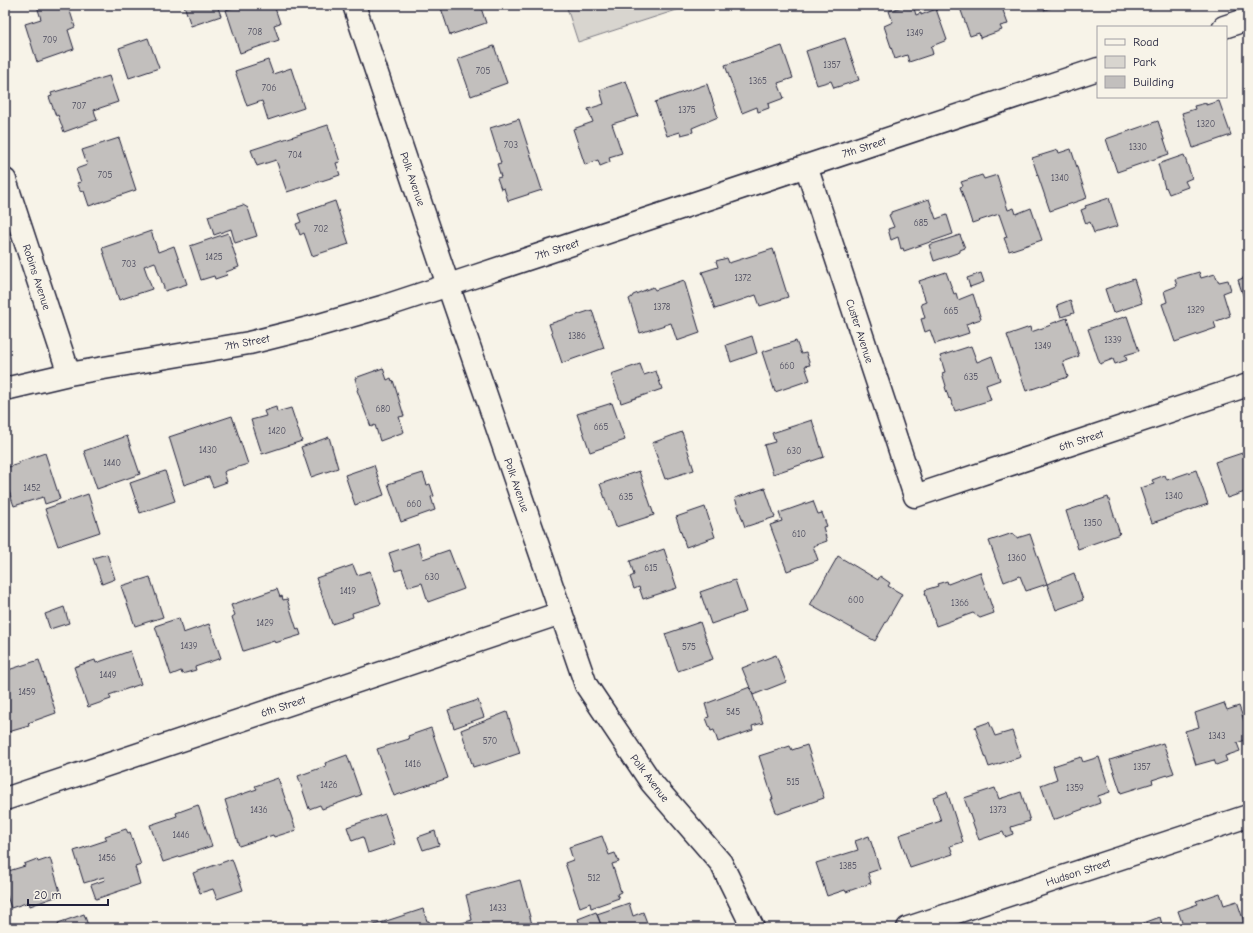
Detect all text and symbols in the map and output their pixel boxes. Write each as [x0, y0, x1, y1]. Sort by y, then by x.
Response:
legend [1097, 26, 1227, 98]
house number: 708 [248, 27, 263, 37]
house number: 1349 [906, 28, 924, 38]
house number: 709 [43, 35, 57, 45]
text: Road [1133, 35, 1159, 49]
text: Park [1133, 55, 1156, 69]
house number: 1357 [823, 60, 841, 70]
house number: 705 [476, 66, 490, 76]
text: Building [1133, 75, 1174, 89]
house number: 1365 [749, 76, 767, 86]
house number: 706 [262, 83, 276, 93]
house number: 707 [72, 101, 87, 111]
house number: 1375 [678, 105, 696, 115]
house number: 1320 [1197, 119, 1215, 129]
street label: 7th Street [841, 134, 889, 161]
house number: 703 [504, 140, 518, 150]
house number: 1330 [1129, 142, 1147, 152]
house number: 704 [288, 150, 302, 160]
street label: Polk Avenue [397, 150, 428, 208]
house number: 705 [98, 170, 112, 180]
house number: 1340 [1051, 173, 1069, 183]
house number: 685 [914, 218, 928, 228]
house number: 702 [314, 224, 329, 234]
street label: 7th Street [534, 236, 582, 263]
street label: Robins Avenue [20, 243, 53, 312]
house number: 1425 [205, 252, 223, 262]
house number: 703 [122, 259, 136, 269]
house number: 1372 [734, 273, 752, 283]
street label: Custer Avenue [843, 297, 876, 365]
house number: 1378 [654, 302, 671, 312]
house number: 1329 [1187, 305, 1205, 315]
house number: 665 [944, 306, 958, 316]
house number: 1386 [568, 331, 586, 341]
street label: 7th Street [224, 332, 271, 353]
house number: 1339 [1104, 335, 1122, 345]
house number: 1349 [1034, 341, 1052, 351]
house number: 660 [779, 361, 795, 371]
house number: 635 [964, 372, 978, 382]
house number: 680 [376, 404, 391, 414]
house number: 665 [594, 422, 608, 432]
house number: 1420 [268, 426, 286, 436]
street label: 6th Street [1057, 427, 1106, 454]
house number: 1430 [199, 445, 217, 455]
house number: 630 [787, 446, 801, 456]
street label: Polk Avenue [501, 456, 532, 514]
house number: 1440 [103, 458, 121, 468]
house number: 1452 [23, 483, 41, 493]
house number: 1340 [1165, 491, 1183, 501]
house number: 635 [619, 492, 633, 502]
house number: 660 [406, 499, 422, 509]
house number: 1350 [1084, 518, 1102, 528]
house number: 610 [792, 529, 806, 539]
house number: 1360 [1008, 553, 1026, 563]
house number: 615 [644, 563, 658, 573]
house number: 630 [425, 572, 439, 582]
house number: 1419 [340, 586, 356, 596]
house number: 600 [848, 595, 864, 605]
house number: 1366 [951, 598, 969, 608]
house number: 1429 [256, 618, 274, 628]
house number: 1439 [180, 641, 198, 651]
house number: 575 [682, 642, 696, 652]
house number: 1449 [99, 670, 117, 680]
house number: 1459 [18, 687, 36, 697]
street label: 6th Street [259, 693, 308, 720]
house number: 545 [726, 707, 740, 717]
house number: 1343 [1208, 731, 1226, 741]
house number: 570 [483, 736, 497, 746]
street label: Polk Avenue [627, 752, 672, 805]
house number: 1416 [405, 759, 421, 769]
house number: 1357 [1133, 762, 1151, 772]
house number: 515 [786, 777, 800, 787]
house number: 1426 [320, 780, 338, 790]
house number: 1359 [1066, 783, 1084, 793]
house number: 1436 [250, 805, 268, 815]
house number: 1373 [990, 805, 1006, 815]
house number: 1446 [172, 830, 190, 840]
house number: 1456 [98, 853, 116, 863]
street label: Hudson Street [1044, 856, 1113, 889]
house number: 1385 [839, 861, 857, 871]
house number: 512 [587, 873, 601, 883]
scale bar [28, 881, 108, 907]
text: 20 m [34, 888, 62, 902]
house number: 1433 [489, 903, 507, 913]

